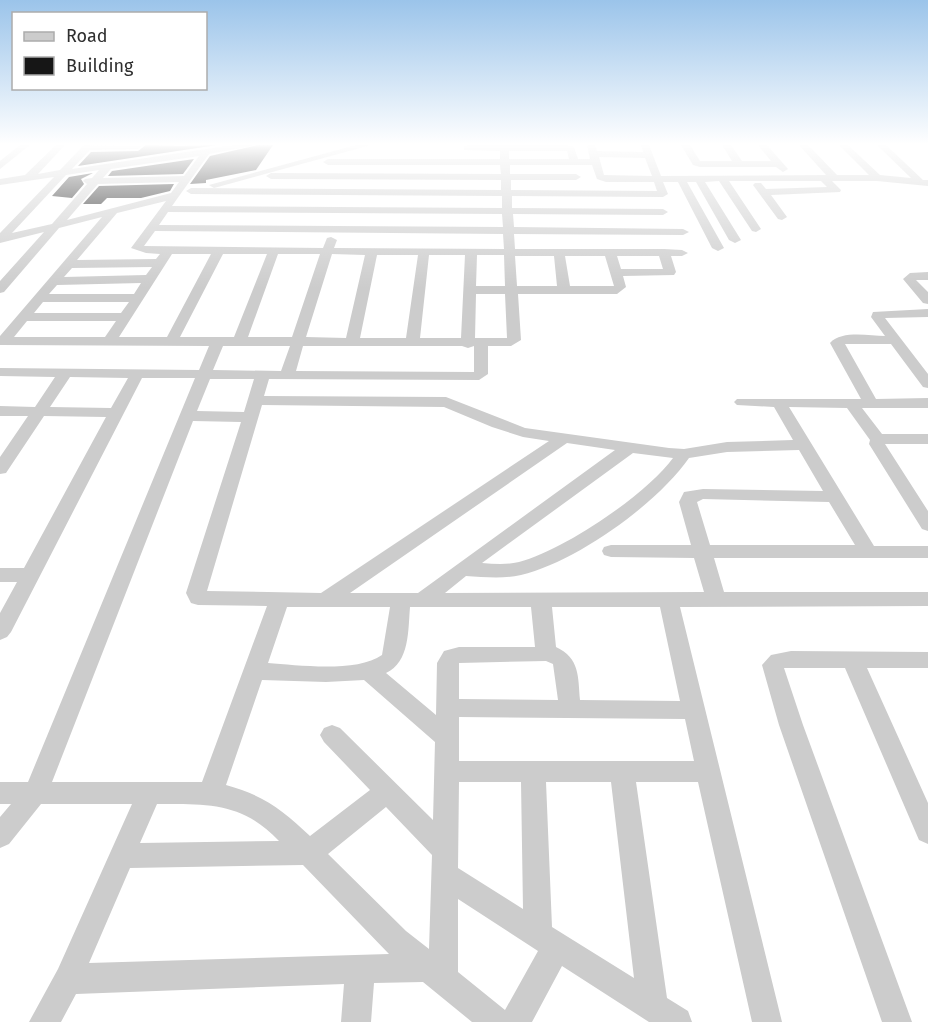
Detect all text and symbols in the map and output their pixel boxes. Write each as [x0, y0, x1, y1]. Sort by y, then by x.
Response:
legend [12, 12, 207, 90]
text: Road [66, 25, 108, 47]
text: Building [66, 55, 134, 77]

